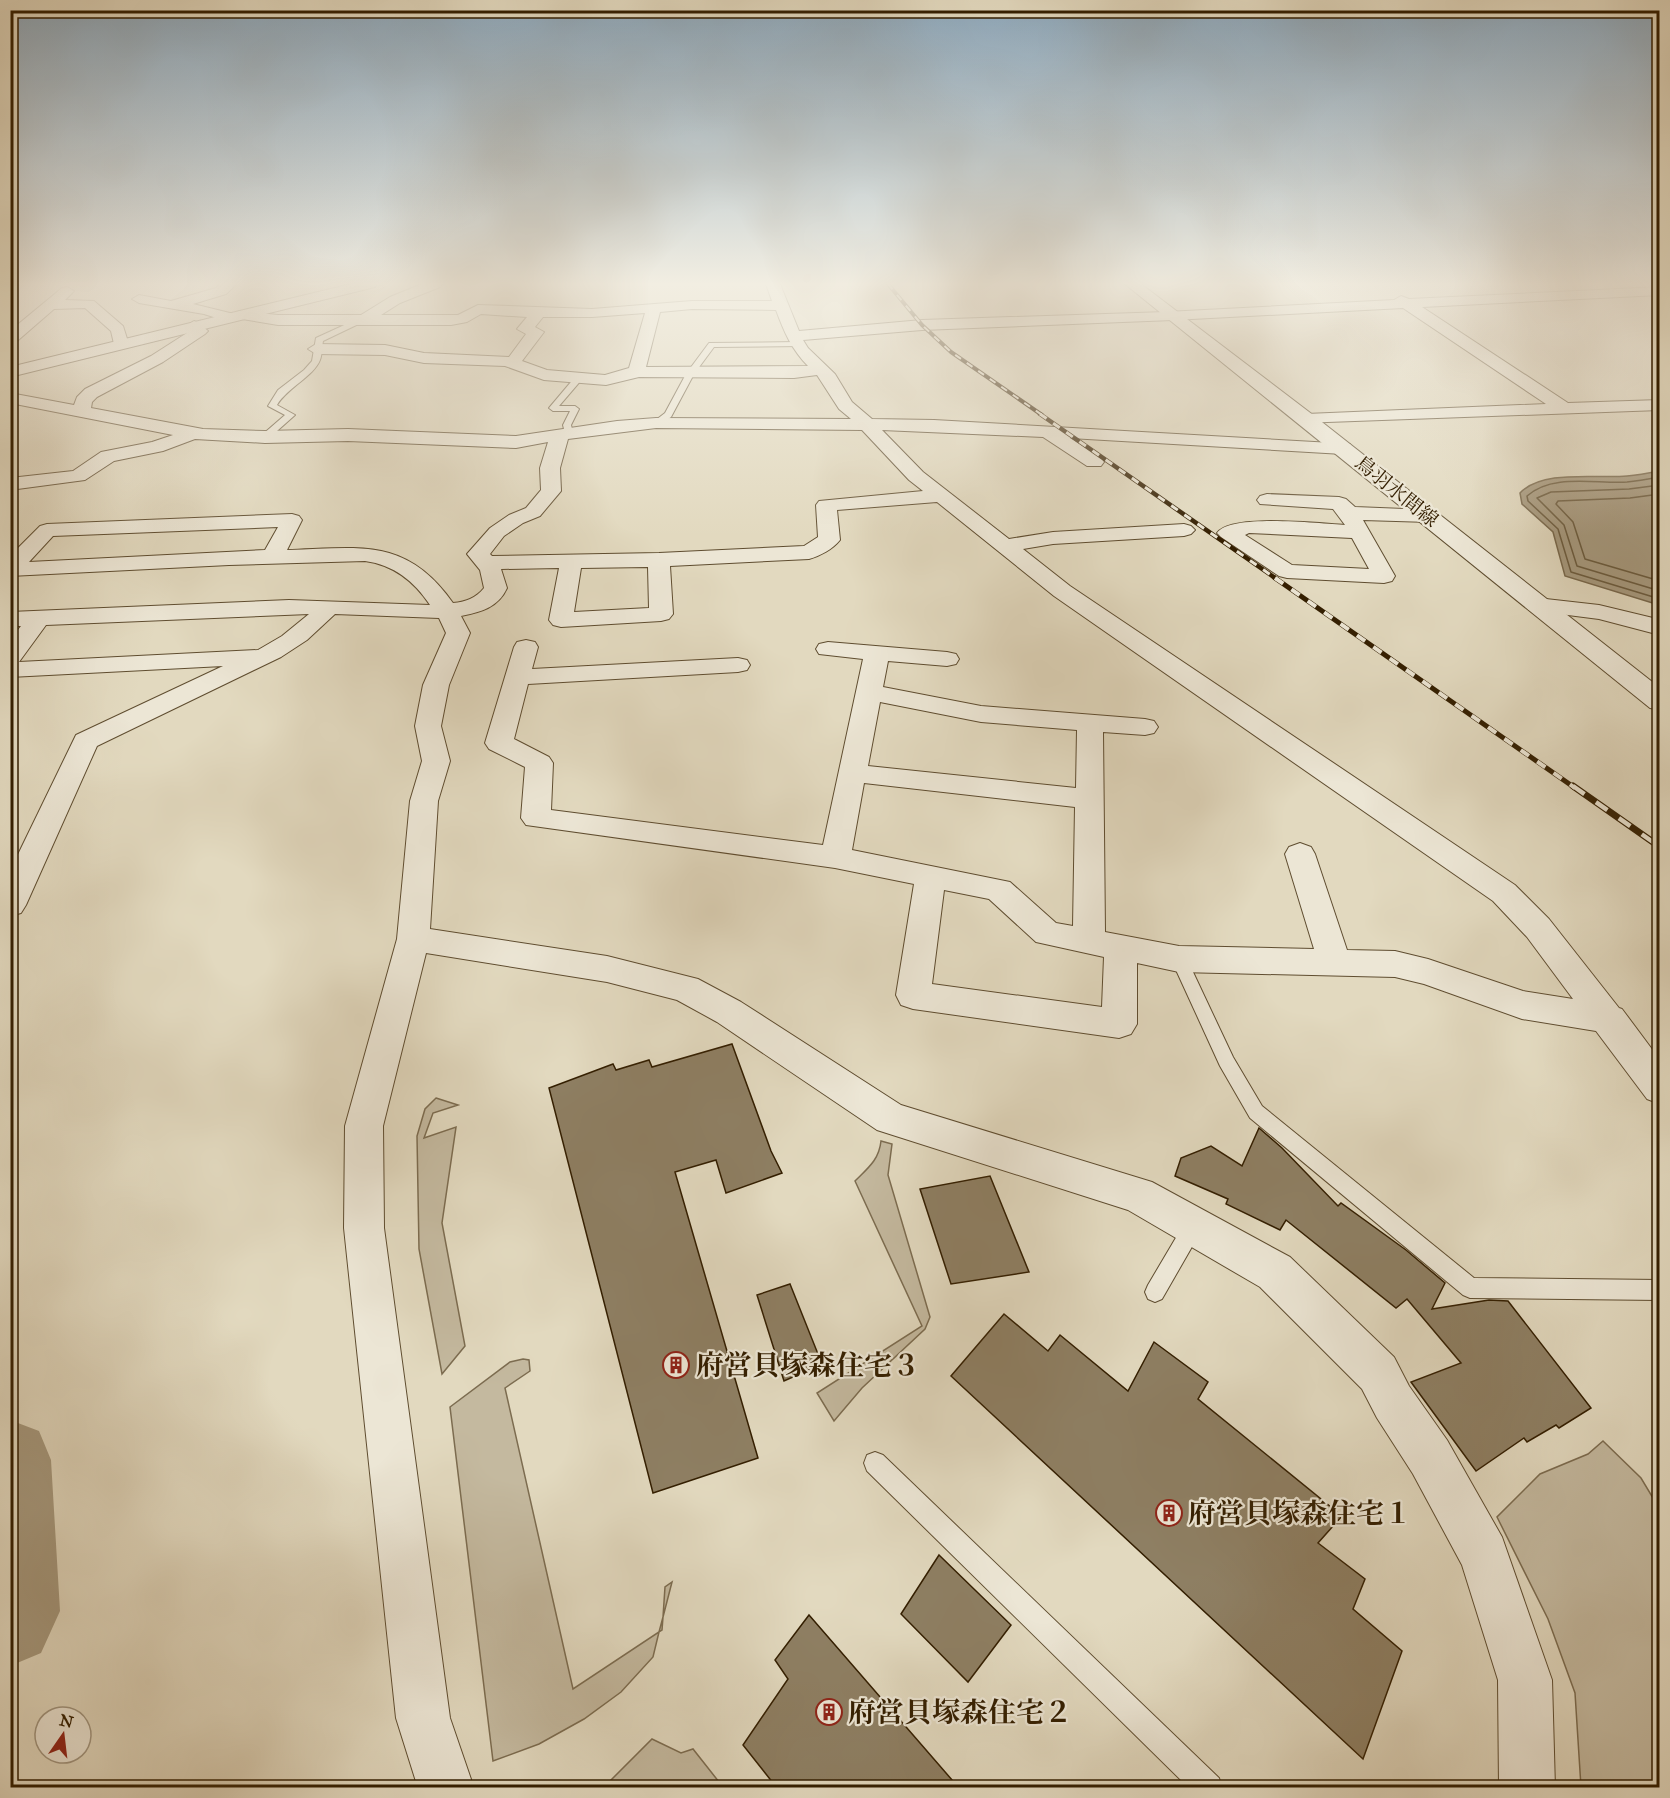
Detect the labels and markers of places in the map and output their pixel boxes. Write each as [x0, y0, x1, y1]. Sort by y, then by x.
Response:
place label: 府営貝塚森住宅３ [696, 1348, 920, 1383]
building icon: 府営貝塚森住宅３ [661, 1350, 691, 1380]
place label: 府営貝塚森住宅１ [1188, 1496, 1412, 1531]
building icon: 府営貝塚森住宅１ [1154, 1498, 1184, 1528]
place label: 府営貝塚森住宅２ [848, 1695, 1072, 1730]
building icon: 府営貝塚森住宅２ [814, 1697, 844, 1727]

